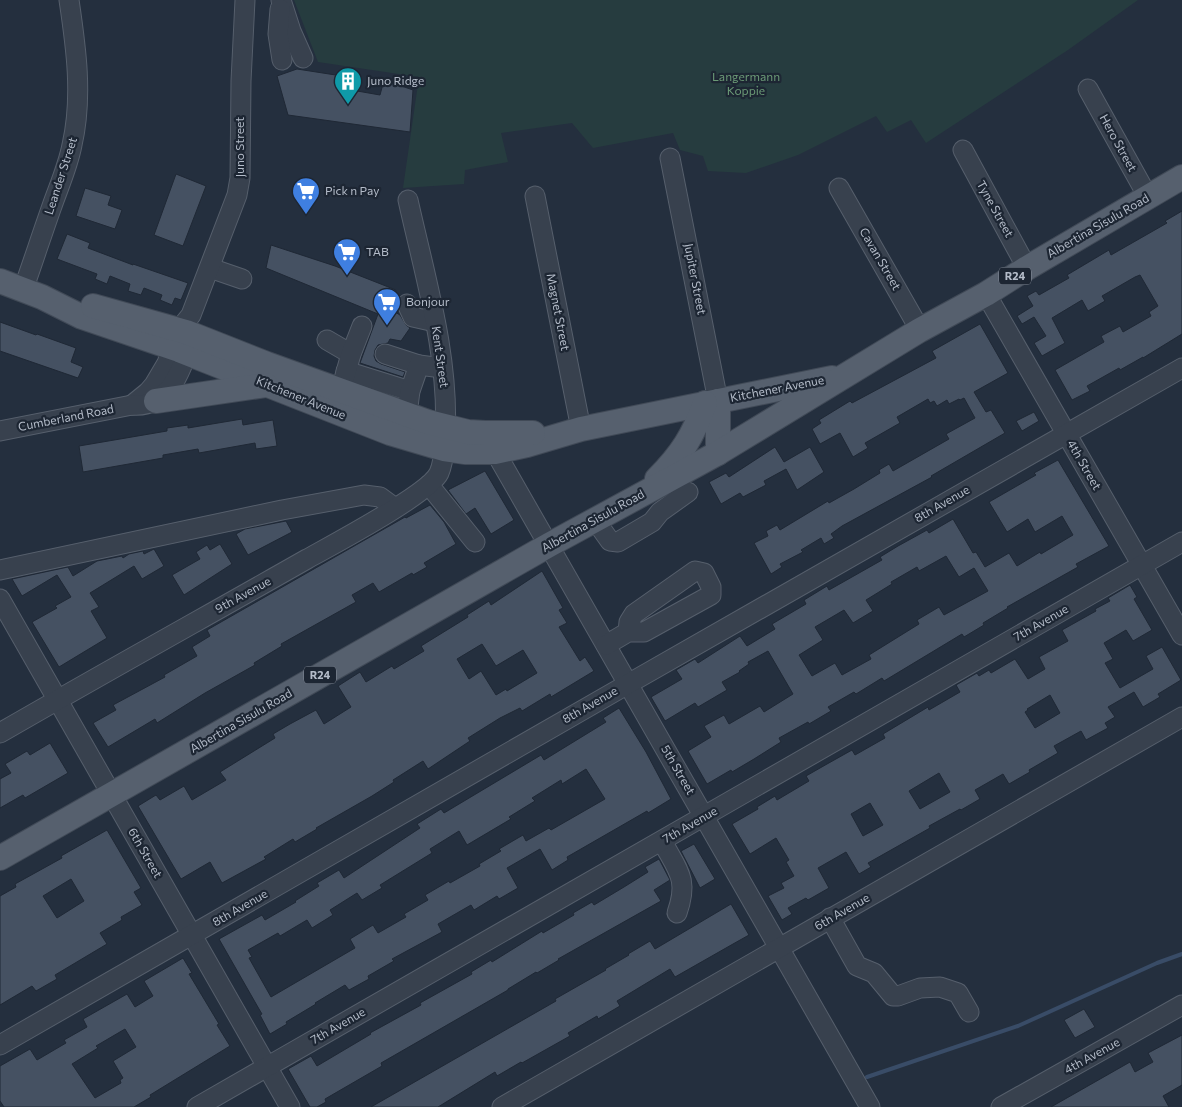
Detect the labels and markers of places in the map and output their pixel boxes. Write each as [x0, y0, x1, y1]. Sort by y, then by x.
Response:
building icon: Juno Ridge [333, 66, 363, 105]
place label: Juno Ridge [367, 73, 424, 88]
supermarket icon: Pick n Pay [291, 176, 321, 215]
place label: Pick n Pay [325, 183, 379, 197]
supermarket icon: TAB [332, 237, 362, 276]
place label: TAB [366, 244, 389, 258]
supermarket icon: Bonjour [372, 287, 402, 326]
place label: Bonjour [406, 294, 450, 308]

